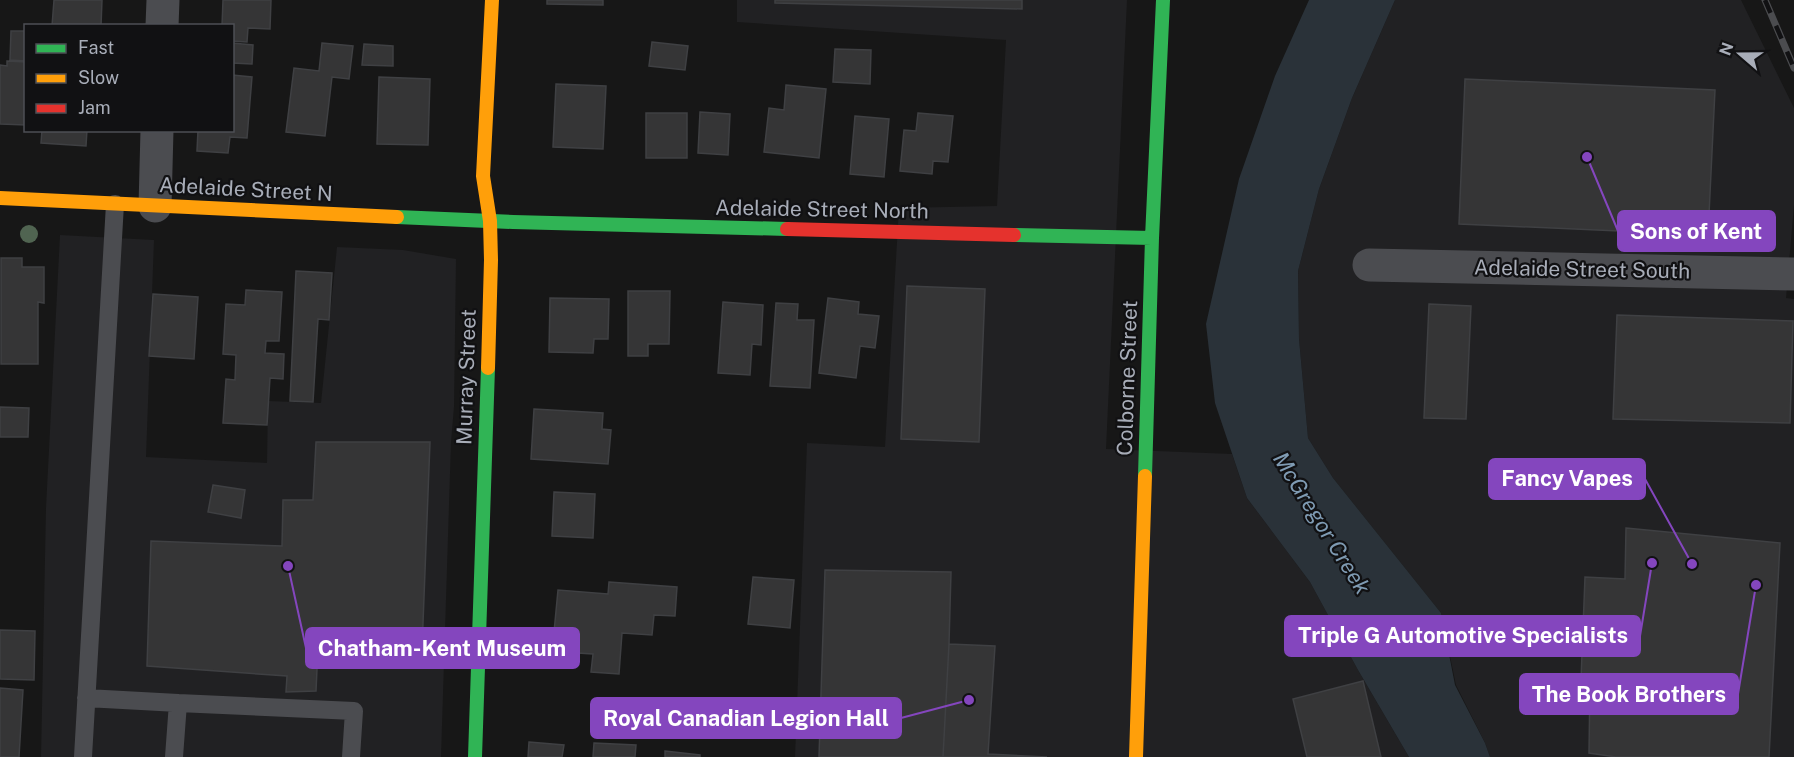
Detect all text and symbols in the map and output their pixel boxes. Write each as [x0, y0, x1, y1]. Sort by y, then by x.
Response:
legend [24, 24, 234, 132]
north arrow [1710, 24, 1770, 84]
text: Fast [78, 37, 114, 58]
text: N [1715, 40, 1737, 58]
text: Slow [78, 67, 119, 88]
text: Jam [78, 97, 111, 118]
street label: Adelaide Street N [159, 172, 333, 206]
street label: Adelaide Street North [715, 195, 929, 223]
callout: Sons of Kent [1618, 211, 1775, 251]
text: Sons of Kent [1630, 218, 1762, 244]
street label: Adelaide Street South [1474, 255, 1690, 283]
street label: Colborne Street [1112, 300, 1142, 456]
street label: Murray Street [451, 309, 481, 445]
water label: McGregor Creek [1268, 447, 1376, 599]
callout: Fancy Vapes [1489, 459, 1645, 499]
text: Fancy Vapes [1501, 465, 1633, 491]
callout: Triple G Automotive Specialists [1285, 616, 1640, 656]
text: Triple G Automotive Specialists [1298, 622, 1628, 648]
callout: Chatham-Kent Museum [306, 628, 579, 668]
text: Chatham-Kent Museum [318, 635, 566, 661]
callout: The Book Brothers [1520, 674, 1738, 714]
text: The Book Brothers [1532, 681, 1726, 707]
callout: Royal Canadian Legion Hall [591, 698, 901, 738]
text: Royal Canadian Legion Hall [603, 705, 889, 731]

